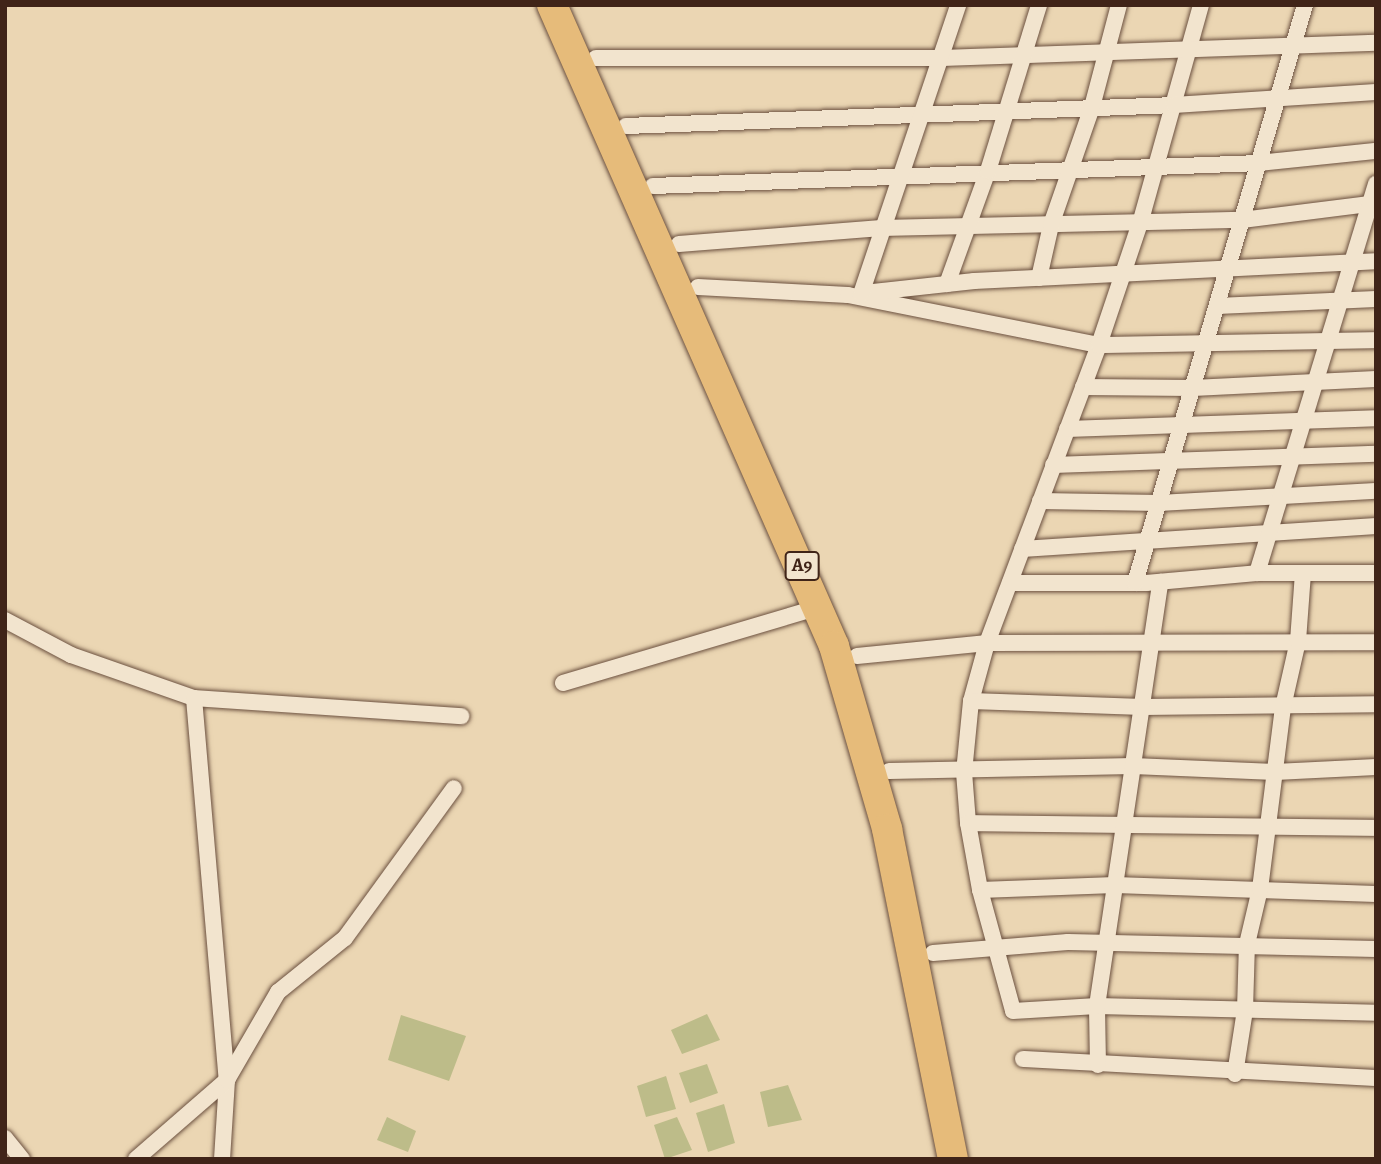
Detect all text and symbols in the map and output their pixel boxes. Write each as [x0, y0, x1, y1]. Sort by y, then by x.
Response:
road number: A9 [784, 551, 820, 582]

